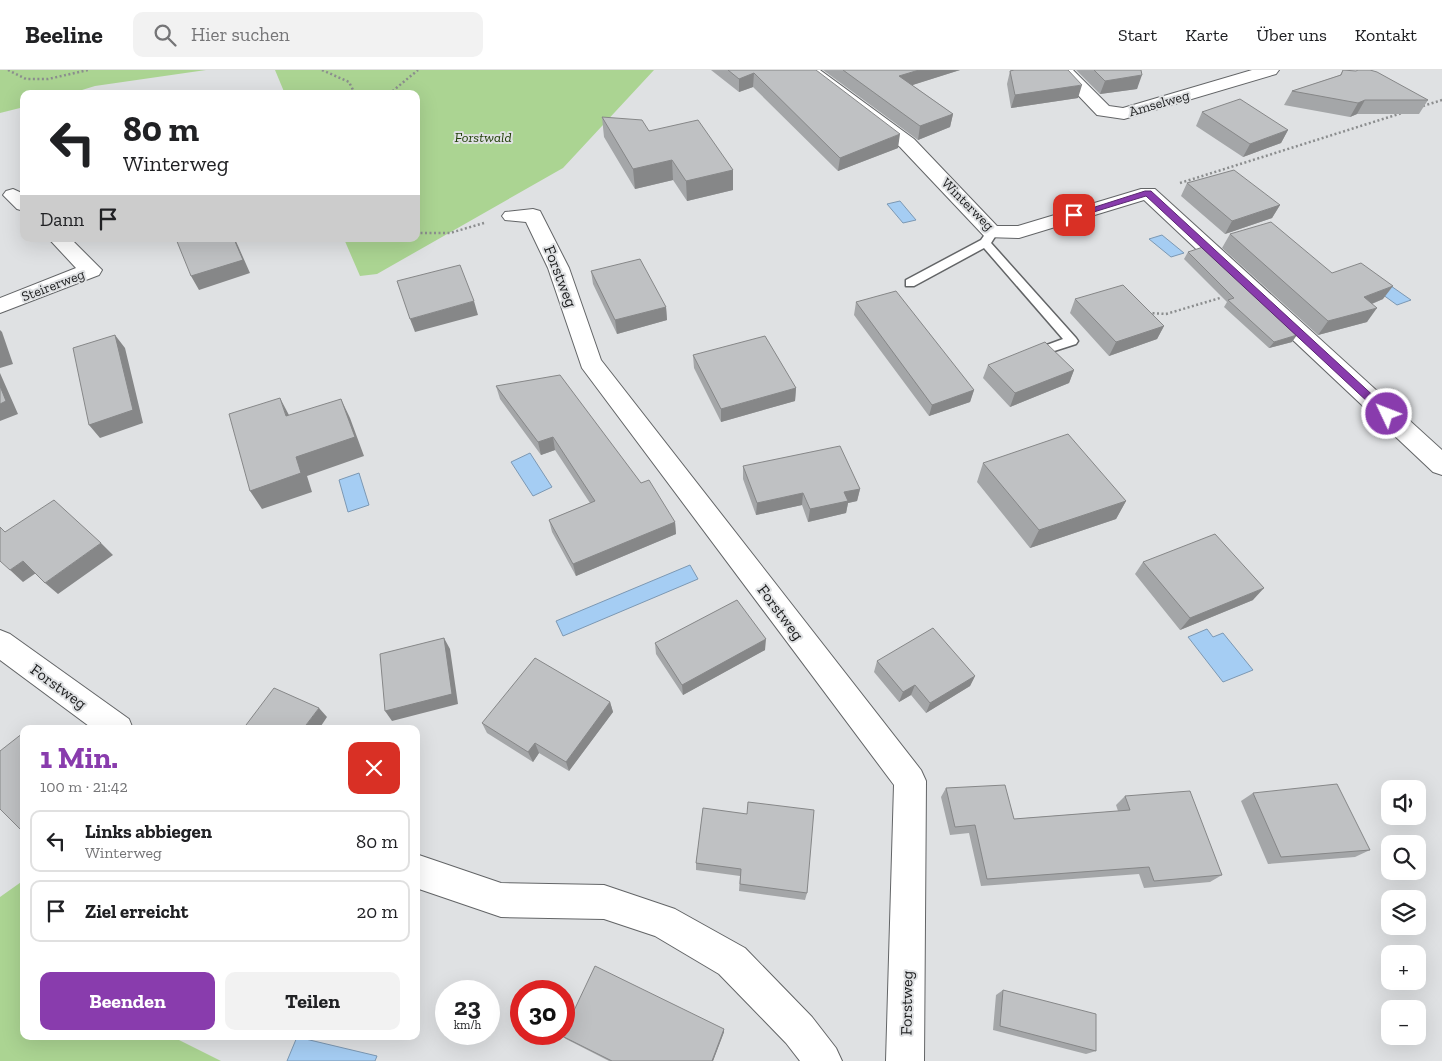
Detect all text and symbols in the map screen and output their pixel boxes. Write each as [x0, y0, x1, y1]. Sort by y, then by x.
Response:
search box [133, 12, 483, 57]
text: Beeline [25, 20, 103, 49]
icon: search [151, 21, 179, 49]
text: Hier suchen [191, 23, 290, 46]
text: Start [1118, 24, 1157, 46]
text: Karte [1185, 24, 1228, 46]
text: Über uns [1256, 24, 1327, 46]
text: Kontakt [1355, 24, 1417, 46]
street label: Amselweg [1127, 87, 1192, 120]
text: 80 m [123, 108, 199, 150]
icon: left [40, 110, 105, 175]
park label: Forstwald [454, 129, 512, 146]
text: Winterweg [123, 150, 229, 177]
street label: Winterweg [938, 175, 998, 234]
pin [1053, 194, 1095, 236]
icon: arrive [1060, 201, 1088, 229]
icon: arrive [94, 205, 122, 233]
text: Dann [40, 208, 84, 231]
street label: Forstweg [540, 242, 581, 310]
street label: Steirerweg [19, 266, 87, 305]
position arrow [1360, 387, 1412, 439]
street label: Forstweg [753, 581, 808, 644]
street label: Forstweg [27, 660, 91, 713]
text: 1 Min. [40, 740, 118, 776]
button: close [348, 742, 400, 794]
text: 100 m · 21:42 [40, 777, 128, 796]
map controls [1381, 780, 1426, 1045]
button: sound [1381, 780, 1426, 825]
text: Links abbiegen [85, 820, 212, 843]
icon: left [42, 827, 70, 855]
text: 80 m [356, 830, 398, 853]
button: search [1381, 835, 1426, 880]
text: Winterweg [85, 843, 162, 862]
button: layers [1381, 890, 1426, 935]
icon: arrive [42, 897, 70, 925]
text: Ziel erreicht [85, 900, 188, 923]
text: 20 m [357, 900, 398, 923]
button: + [1381, 945, 1426, 990]
street label: Forstweg [896, 970, 917, 1036]
button: Beenden [40, 972, 215, 1030]
button: Teilen [225, 972, 400, 1030]
speed limit sign: 30 [510, 980, 575, 1045]
text: 23 [454, 991, 481, 1021]
button: − [1381, 1000, 1426, 1045]
text: km/h [454, 1018, 481, 1032]

